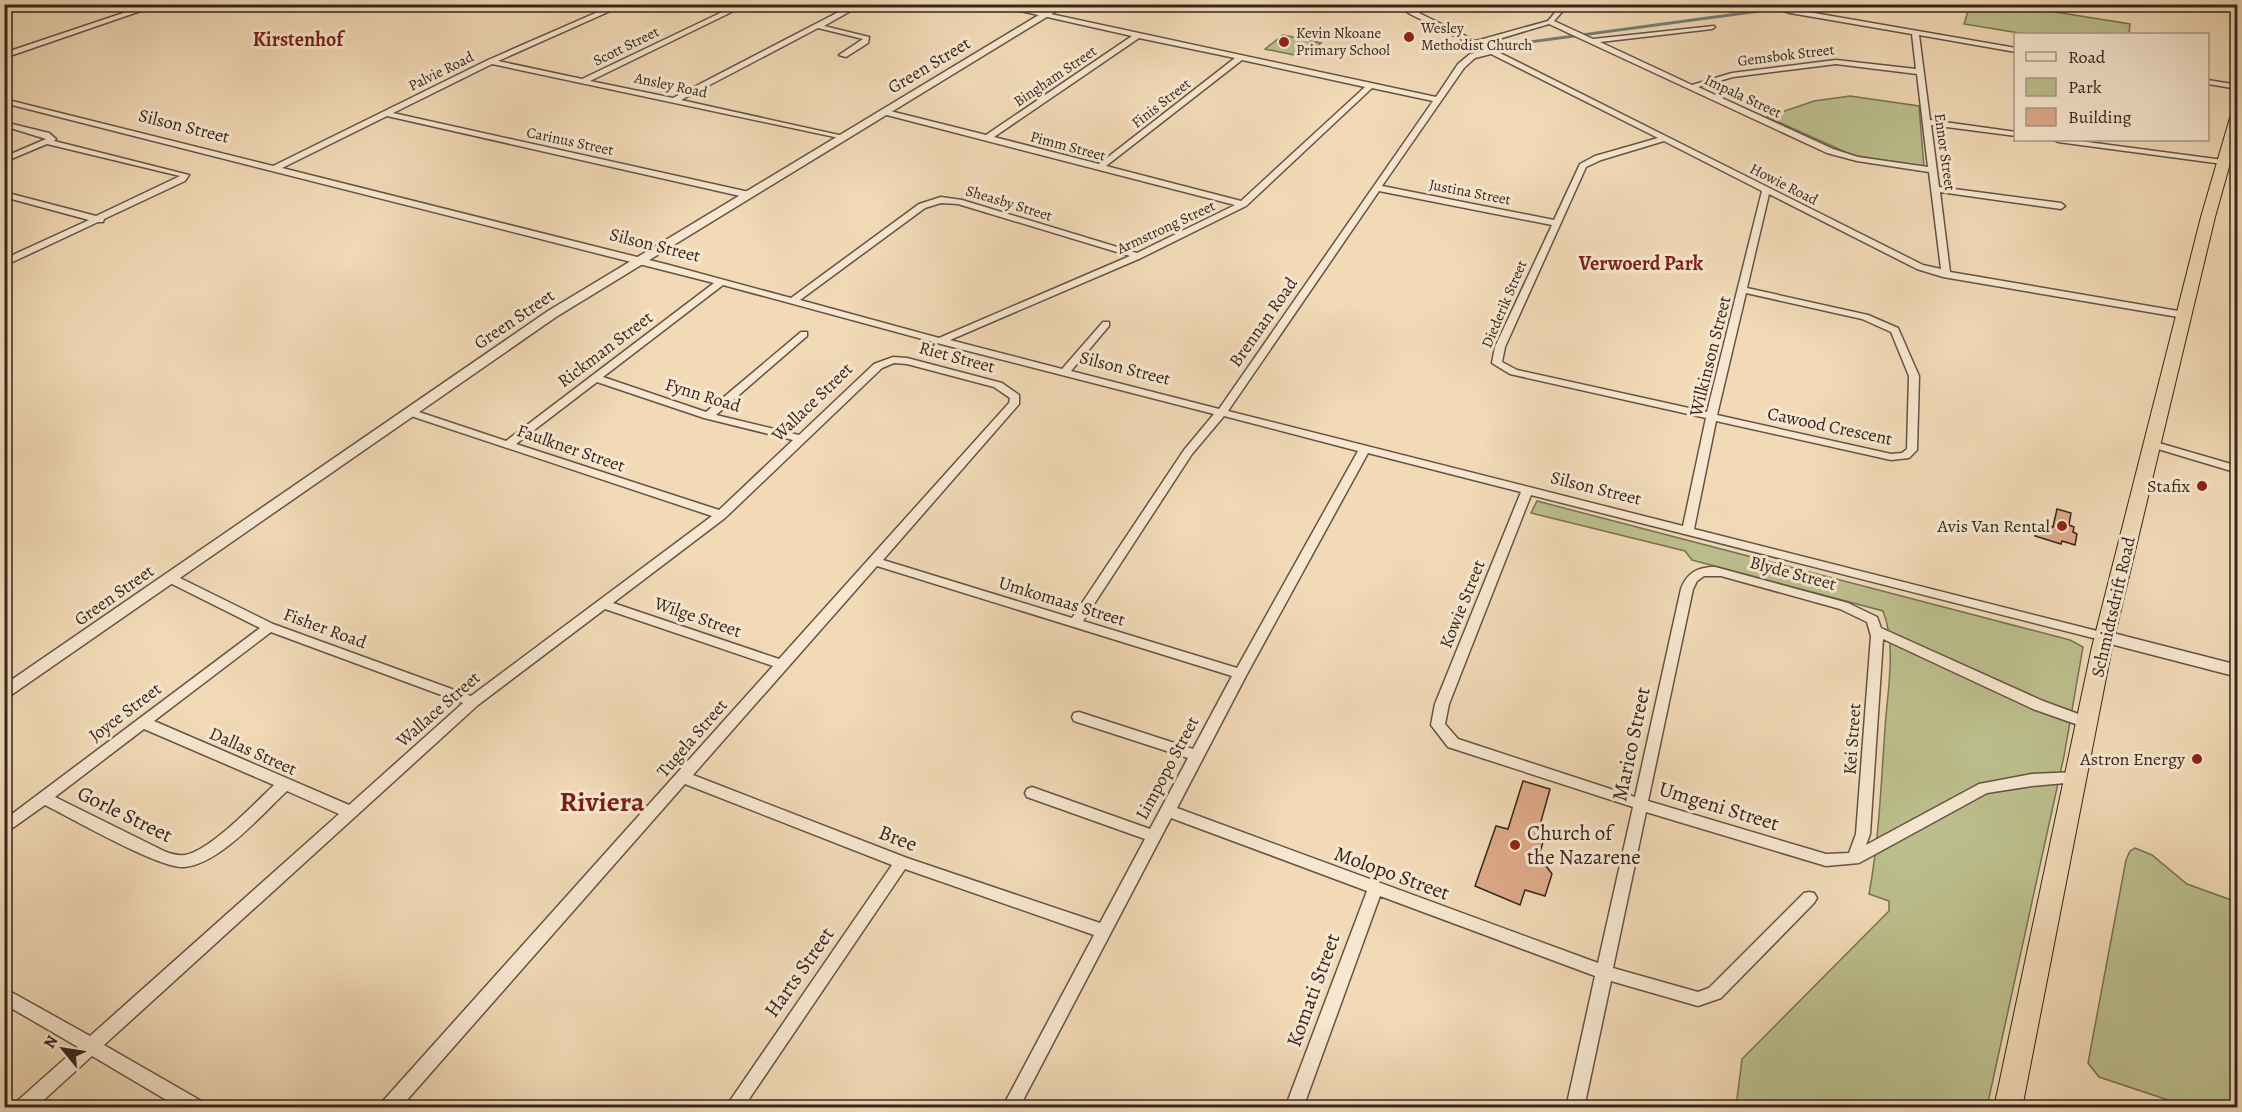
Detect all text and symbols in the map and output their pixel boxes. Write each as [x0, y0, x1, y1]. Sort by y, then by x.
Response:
place label: Wesley Methodist Church [1420, 18, 1532, 55]
street label: Scott Street [590, 21, 662, 71]
place label: Kevin Nkoane Primary School [1296, 23, 1390, 60]
district label: Kirstenhof [253, 26, 346, 53]
marker: Wesley Methodist Church [1402, 30, 1416, 44]
street label: Green Street [883, 31, 975, 99]
legend [2014, 33, 2209, 141]
marker: Kevin Nkoane Primary School [1277, 35, 1291, 49]
street label: Gemsbok Street [1736, 39, 1836, 71]
street label: Bingham Street [1010, 41, 1100, 111]
text: Road [2068, 45, 2106, 69]
street label: Palvie Road [405, 46, 478, 95]
street label: Ansley Road [632, 67, 710, 103]
street label: Impala Street [1701, 69, 1785, 123]
street label: Finis Street [1127, 74, 1195, 132]
text: Park [2068, 75, 2102, 99]
street label: Silson Street [136, 103, 232, 149]
text: Building [2068, 105, 2132, 129]
street label: Ennor Street [1930, 112, 1960, 192]
street label: Carinus Street [525, 122, 615, 160]
street label: Pimm Street [1028, 126, 1108, 166]
street label: Howie Road [1747, 158, 1822, 210]
street label: Justina Street [1427, 174, 1513, 210]
street label: Sheasby Street [963, 180, 1055, 226]
street label: Armstrong Street [1113, 195, 1218, 259]
street label: Silson Street [607, 222, 703, 268]
district label: Verwoerd Park [1578, 250, 1704, 277]
street label: Diederik Street [1477, 257, 1532, 351]
street label: Brennan Road [1223, 272, 1303, 372]
street label: Green Street [469, 283, 559, 355]
street label: Wilkinson Street [1683, 293, 1737, 420]
street label: Rickman Street [552, 305, 658, 393]
street label: Riet Street [916, 335, 998, 379]
street label: Silson Street [1077, 345, 1173, 391]
street label: Wallace Street [765, 357, 858, 448]
street label: Fynn Road [662, 372, 744, 418]
street label: Cawood Crescent [1765, 401, 1895, 451]
street label: Faulkner Street [514, 418, 628, 478]
street label: Silson Street [1548, 465, 1644, 511]
place label: Stafix [2147, 474, 2190, 498]
marker: Stafix [2195, 479, 2209, 493]
place label: Avis Van Rental [1937, 514, 2051, 538]
marker: Avis Van Rental [2055, 519, 2069, 533]
street label: Schmidtsdrift Road [2085, 534, 2141, 680]
street label: Blyde Street [1747, 550, 1839, 596]
street label: Kowie Street [1433, 556, 1491, 652]
street label: Green Street [69, 559, 159, 631]
street label: Umkomaas Street [996, 570, 1128, 632]
street label: Wilge Street [650, 591, 745, 643]
street label: Fisher Road [280, 602, 370, 654]
street label: Wallace Street [390, 666, 485, 753]
street label: Joyce Street [84, 677, 166, 747]
street label: Marico Street [1605, 684, 1657, 804]
street label: Tugela Street [651, 694, 733, 782]
street label: Kei Street [1838, 702, 1866, 776]
street label: Limpopo Street [1130, 712, 1204, 824]
street label: Dallas Street [206, 721, 301, 781]
place label: Astron Energy [2079, 747, 2186, 771]
marker: Astron Energy [2190, 752, 2204, 766]
street label: Umgeni Street [1655, 774, 1783, 838]
street label: Gorle Street [73, 779, 177, 849]
district label: Riviera [560, 783, 645, 821]
street label: Bree [875, 818, 921, 858]
place label: Church of the Nazarene [1527, 819, 1641, 871]
marker: Church of the Nazarene [1508, 838, 1522, 852]
street label: Molopo Street [1330, 839, 1454, 907]
street label: Harts Street [758, 921, 840, 1023]
street label: Komati Street [1280, 929, 1347, 1051]
north arrow [33, 1019, 93, 1079]
text: N [38, 1031, 63, 1053]

